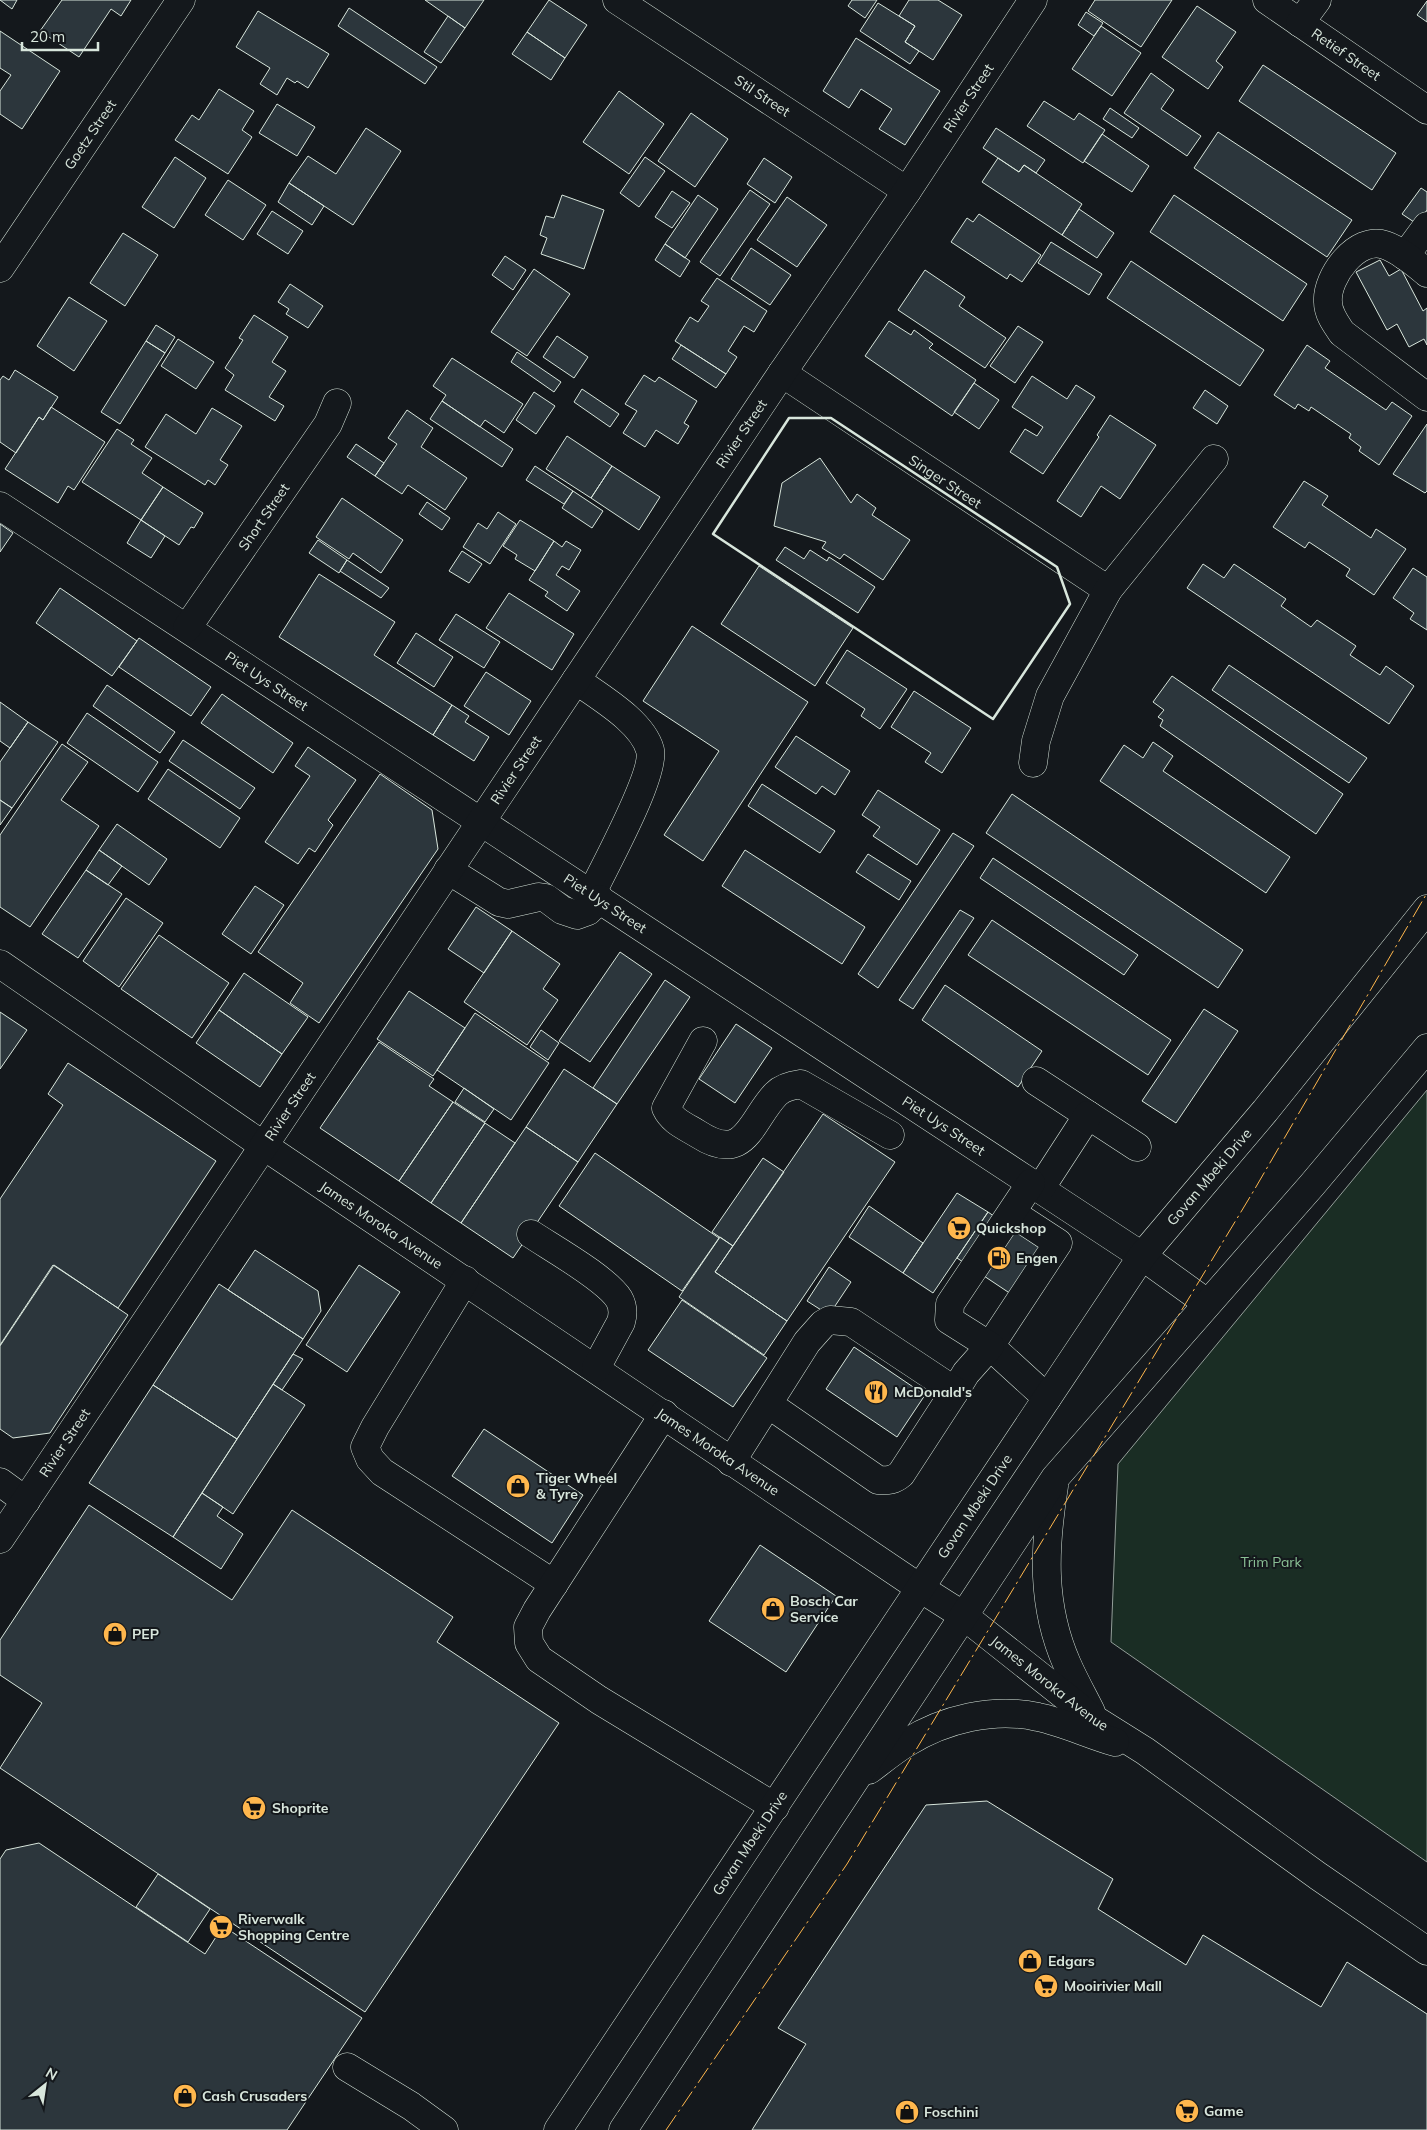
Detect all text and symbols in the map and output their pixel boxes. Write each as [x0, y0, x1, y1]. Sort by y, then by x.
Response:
scale bar [22, 20, 99, 52]
street label: Retief Street [1308, 24, 1384, 85]
text: 20 m [30, 27, 65, 46]
street label: Rivier Street [939, 60, 998, 136]
street label: Stil Street [731, 71, 794, 121]
street label: Goetz Street [60, 96, 120, 173]
street label: Rivier Street [712, 396, 771, 471]
street label: Singer Street [905, 451, 985, 512]
street label: Short Street [234, 480, 293, 554]
street label: Piet Uys Street [222, 647, 312, 715]
street label: Rivier Street [486, 732, 545, 808]
street label: Piet Uys Street [560, 870, 650, 937]
street label: Rivier Street [261, 1068, 320, 1144]
street label: Piet Uys Street [899, 1092, 989, 1159]
street label: Govan Mbeki Drive [1163, 1125, 1255, 1229]
street label: James Moroka Avenue [316, 1177, 446, 1273]
supermarket icon: Quickshop [946, 1215, 972, 1241]
place label: Quickshop [976, 1219, 1046, 1237]
fuel station icon: Engen [986, 1245, 1012, 1271]
place label: Engen [1016, 1249, 1058, 1267]
restaurant icon: McDonald's [863, 1379, 889, 1405]
place label: McDonald's [894, 1383, 972, 1401]
street label: James Moroka Avenue [653, 1404, 783, 1500]
street label: Rivier Street [35, 1405, 94, 1480]
street label: Govan Mbeki Drive [933, 1451, 1016, 1562]
place label: Tiger Wheel & Tyre [536, 1469, 617, 1503]
shop icon: Tiger Wheel & Tyre [505, 1473, 531, 1499]
park label: Trim Park [1240, 1553, 1302, 1571]
place label: Bosch Car Service [790, 1592, 858, 1626]
shop icon: Bosch Car Service [760, 1596, 786, 1622]
shop icon: PEP [102, 1621, 128, 1647]
place label: PEP [132, 1625, 159, 1643]
street label: James Moroka Avenue [987, 1632, 1112, 1735]
street label: Govan Mbeki Drive [708, 1787, 791, 1899]
supermarket icon: Shoprite [241, 1795, 267, 1821]
place label: Shoprite [272, 1799, 329, 1817]
place label: Riverwalk Shopping Centre [238, 1910, 350, 1944]
supermarket icon: Riverwalk Shopping Centre [208, 1914, 234, 1940]
shop icon: Edgars [1017, 1948, 1043, 1974]
place label: Edgars [1048, 1952, 1095, 1970]
supermarket icon: Mooirivier Mall [1033, 1973, 1059, 1999]
place label: Mooirivier Mall [1064, 1977, 1162, 1995]
north arrow [20, 2060, 70, 2110]
text: N [42, 2063, 61, 2084]
shop icon: Cash Crusaders [172, 2083, 198, 2109]
place label: Cash Crusaders [202, 2087, 307, 2105]
supermarket icon: Game [1174, 2098, 1200, 2124]
shop icon: Foschini [894, 2099, 920, 2125]
place label: Game [1204, 2102, 1244, 2120]
place label: Foschini [924, 2103, 978, 2121]

